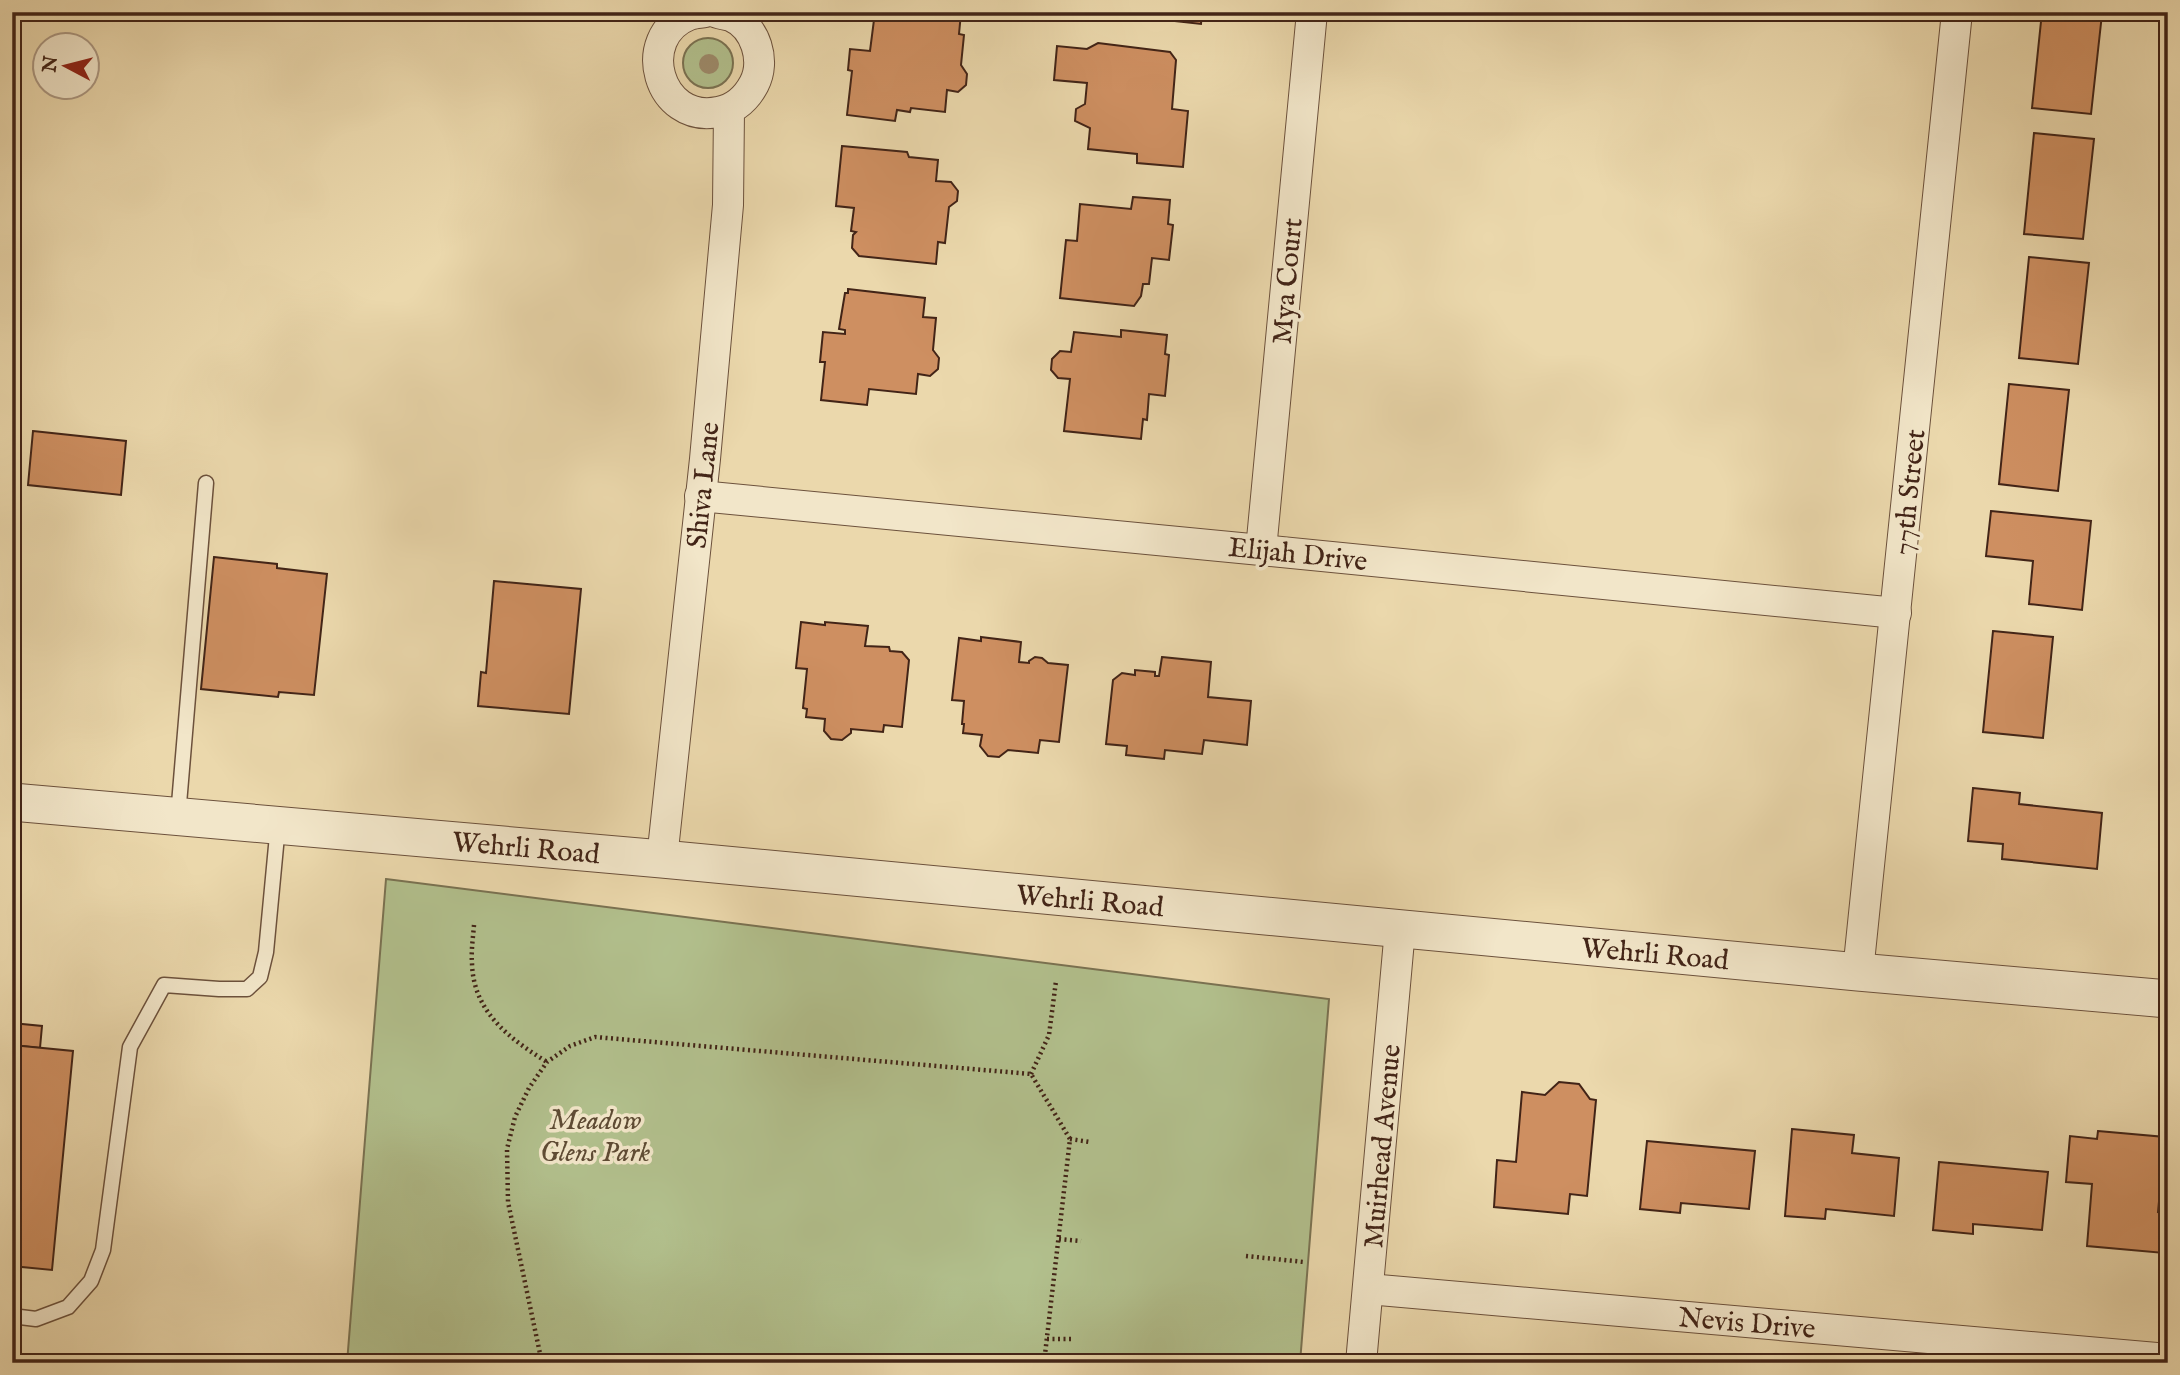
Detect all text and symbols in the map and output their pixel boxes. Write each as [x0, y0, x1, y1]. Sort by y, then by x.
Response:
north arrow [32, 32, 102, 102]
text: N [38, 54, 64, 75]
street label: Mya Court [1266, 216, 1311, 346]
street label: Shiva Lane [680, 420, 729, 550]
street label: 77th Street [1886, 427, 1935, 557]
street label: Elijah Drive [1227, 531, 1369, 580]
street label: Wehrli Road [451, 826, 601, 873]
street label: Wehrli Road [1015, 879, 1165, 926]
street label: Wehrli Road [1580, 932, 1730, 979]
street label: Muirhead Avenue [1357, 1043, 1410, 1250]
park label: Meadow Glens Park [540, 1104, 650, 1171]
street label: Nevis Drive [1677, 1301, 1817, 1348]

